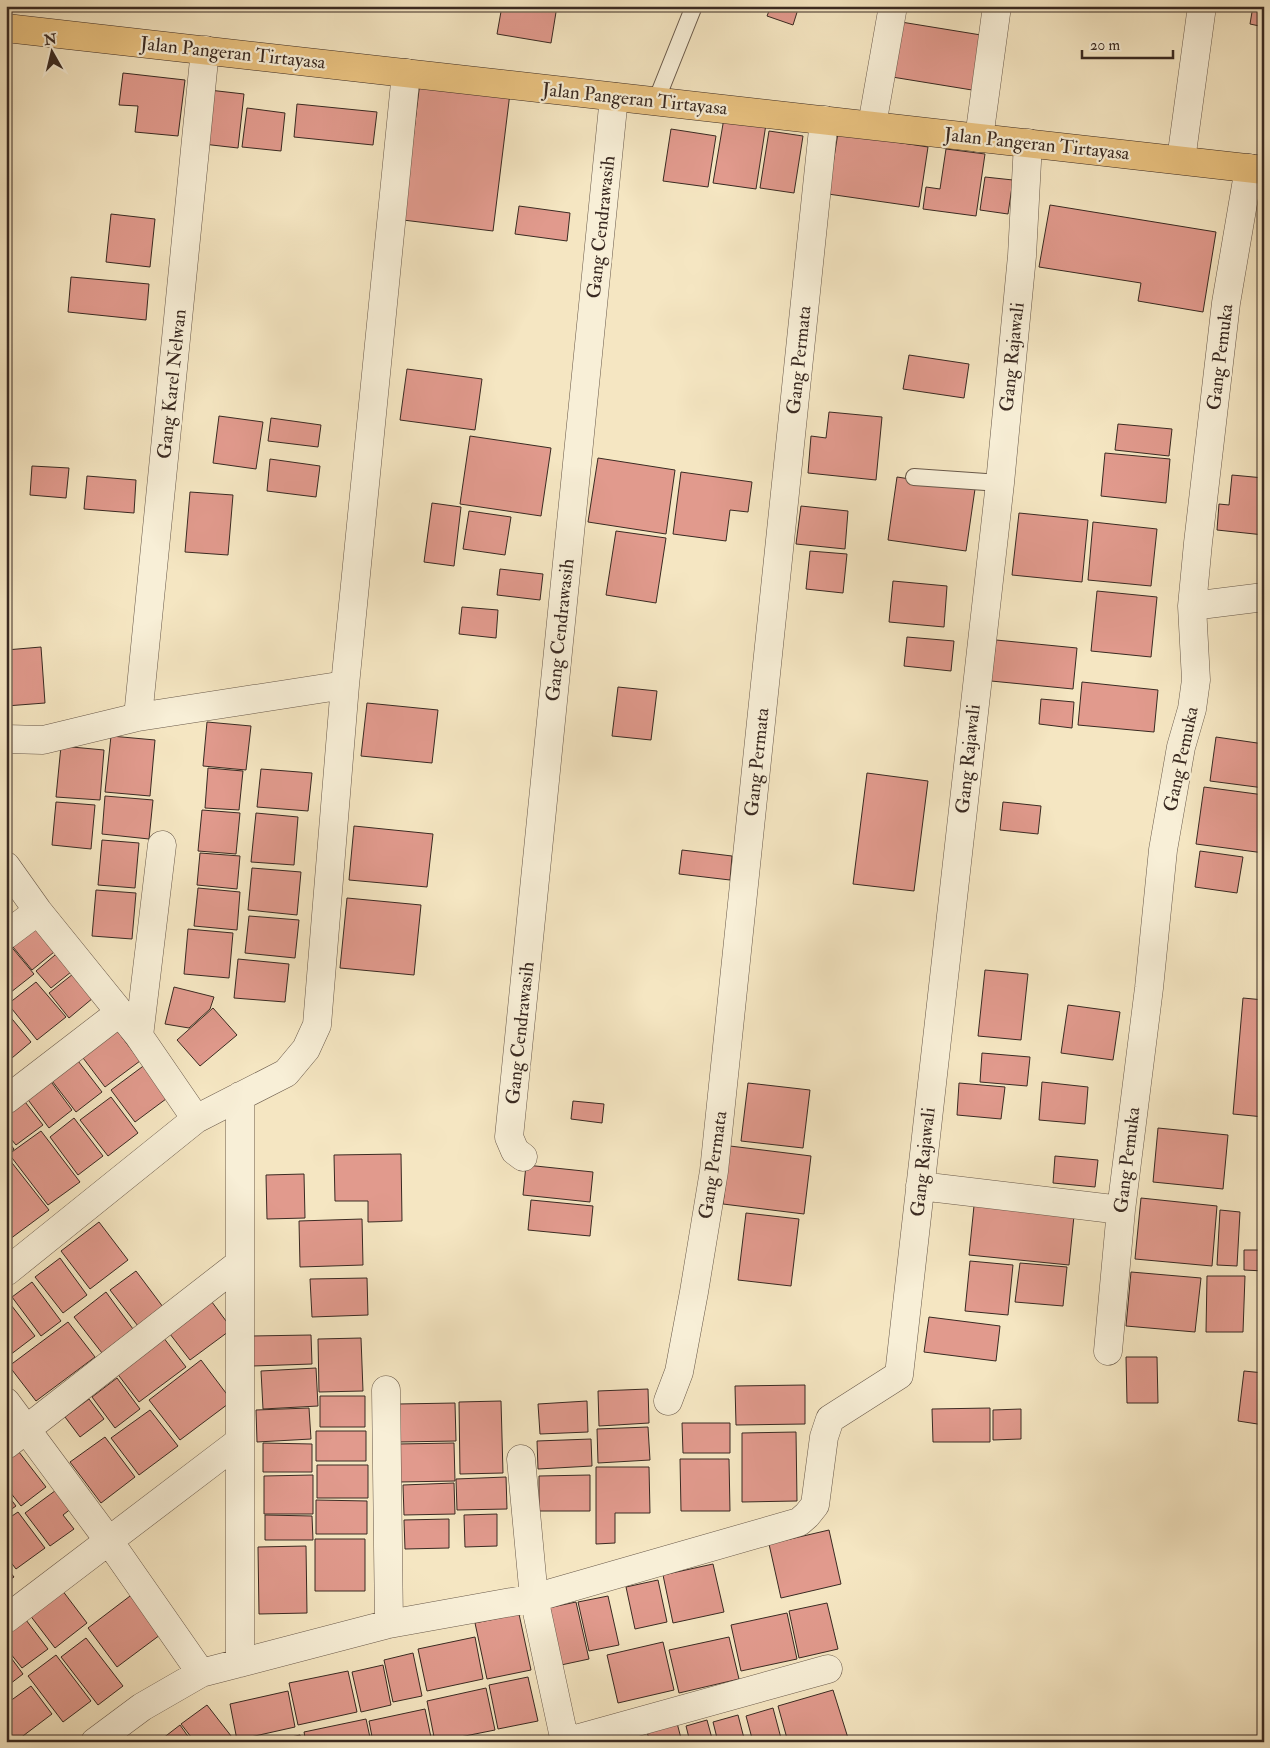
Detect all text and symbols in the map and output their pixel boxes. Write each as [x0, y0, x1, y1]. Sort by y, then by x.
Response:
north arrow [28, 28, 78, 78]
scale bar [1082, 28, 1174, 60]
text: N [42, 30, 58, 49]
street label: Jalan Pangeran Tirtayasa [138, 31, 327, 75]
text: 20 m [1090, 36, 1120, 55]
street label: Jalan Pangeran Tirtayasa [540, 77, 729, 121]
street label: Jalan Pangeran Tirtayasa [942, 122, 1131, 166]
street label: Gang Cendrawasih [582, 154, 620, 300]
street label: Gang Rajawali [994, 301, 1030, 413]
street label: Gang Pemuka [1202, 302, 1238, 411]
street label: Gang Permata [781, 304, 817, 416]
street label: Gang Karel Nelwan [152, 308, 192, 460]
street label: Gang Cendrawasih [541, 557, 579, 703]
street label: Gang Rajawali [950, 703, 986, 815]
street label: Gang Pemuka [1158, 704, 1204, 814]
street label: Gang Permata [739, 706, 775, 818]
street label: Gang Cendrawasih [501, 960, 539, 1106]
street label: Gang Pemuka [1109, 1105, 1145, 1214]
street label: Gang Rajawali [905, 1106, 941, 1218]
street label: Gang Permata [694, 1109, 732, 1221]

